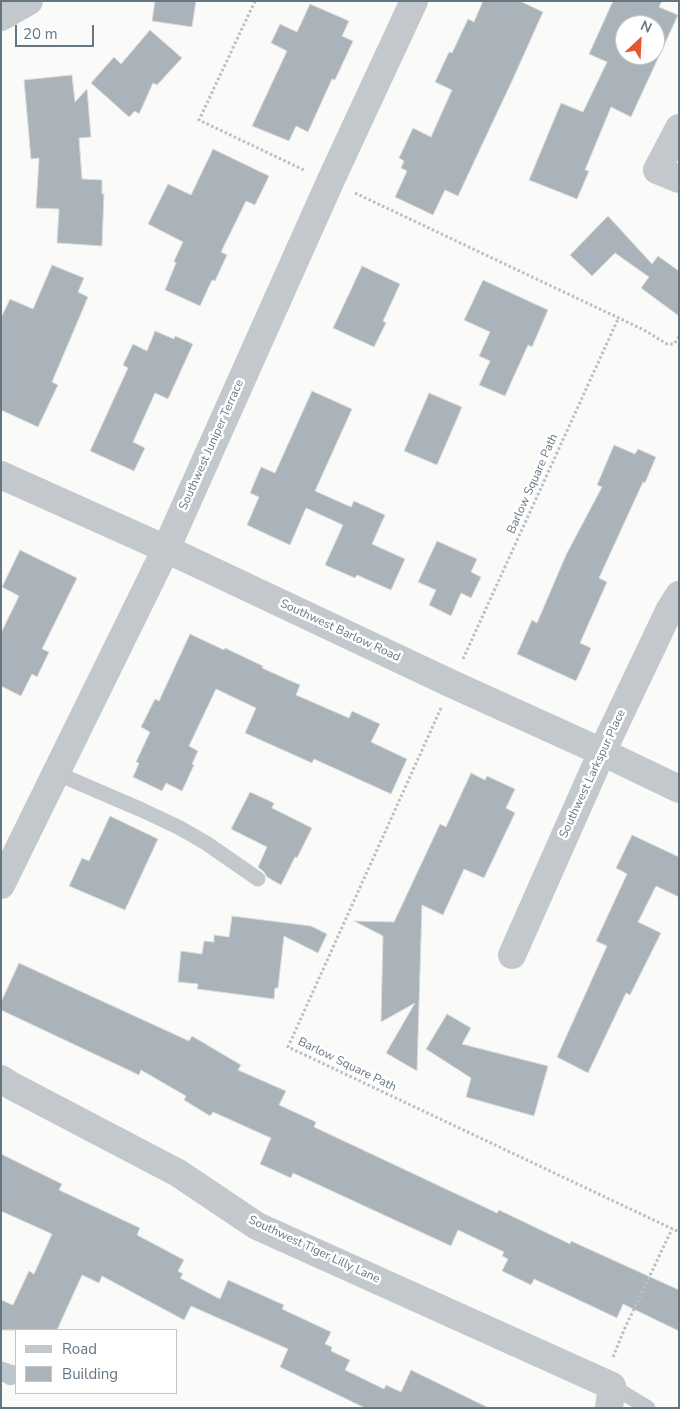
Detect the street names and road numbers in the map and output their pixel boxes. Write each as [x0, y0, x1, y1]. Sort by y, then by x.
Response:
street label: Southwest Juniper Terrace [177, 377, 247, 513]
street label: Barlow Square Path [504, 432, 562, 536]
street label: Southwest Barlow Road [278, 597, 402, 665]
street label: Southwest Larkspur Place [557, 707, 629, 841]
street label: Barlow Square Path [295, 1035, 399, 1095]
street label: Southwest Tiger Lilly Lane [246, 1213, 382, 1287]

